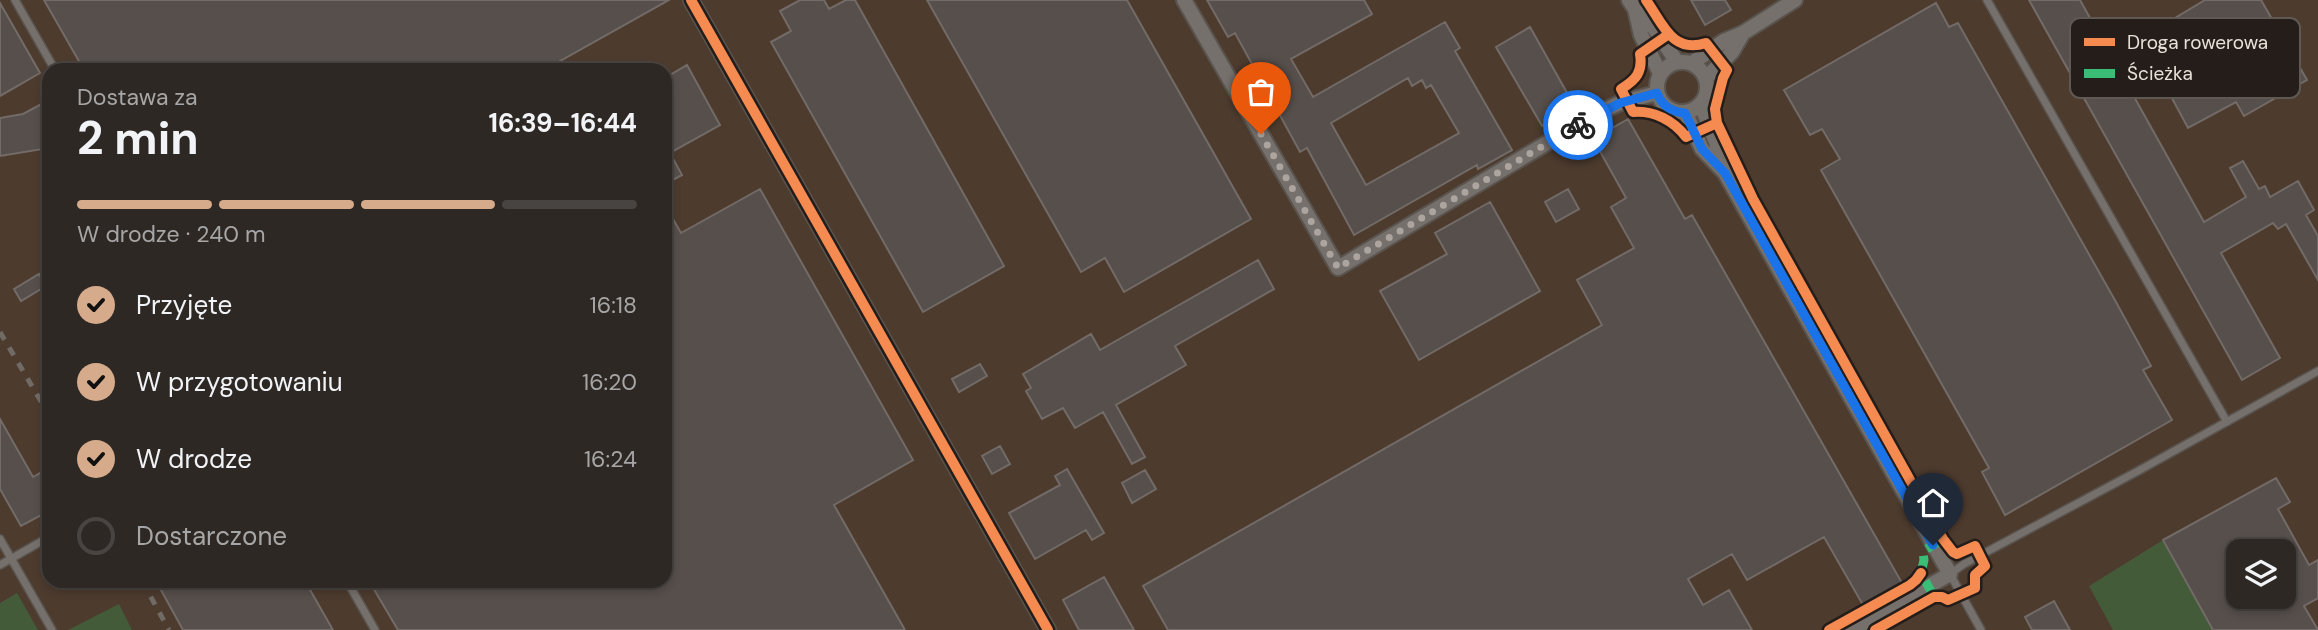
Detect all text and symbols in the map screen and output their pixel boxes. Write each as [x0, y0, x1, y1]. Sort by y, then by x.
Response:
legend [2070, 18, 2300, 98]
text: Droga rowerowa [2127, 30, 2268, 55]
text: Ścieżka [2127, 61, 2193, 86]
pin [1231, 62, 1291, 134]
icon: bag [1242, 73, 1280, 111]
text: Dostawa za [77, 82, 198, 112]
courier [1543, 90, 1613, 160]
text: 16:39–16:44 [488, 106, 637, 140]
icon: bike [1559, 106, 1597, 144]
text: 2 min [77, 108, 199, 168]
text: W drodze · 240 m [77, 219, 266, 249]
icon: check [77, 286, 115, 324]
text: Przyjęte [136, 288, 232, 322]
text: 16:18 [590, 290, 637, 320]
icon: check [77, 363, 115, 401]
text: W przygotowaniu [136, 365, 343, 399]
text: 16:20 [582, 367, 637, 397]
icon: check [77, 440, 115, 478]
text: W drodze [136, 442, 252, 476]
text: 16:24 [584, 444, 637, 474]
pin [1903, 473, 1963, 545]
icon: home [1914, 484, 1952, 522]
text: Dostarczone [136, 519, 287, 553]
map controls [2226, 539, 2296, 609]
button: layers [2226, 539, 2296, 609]

